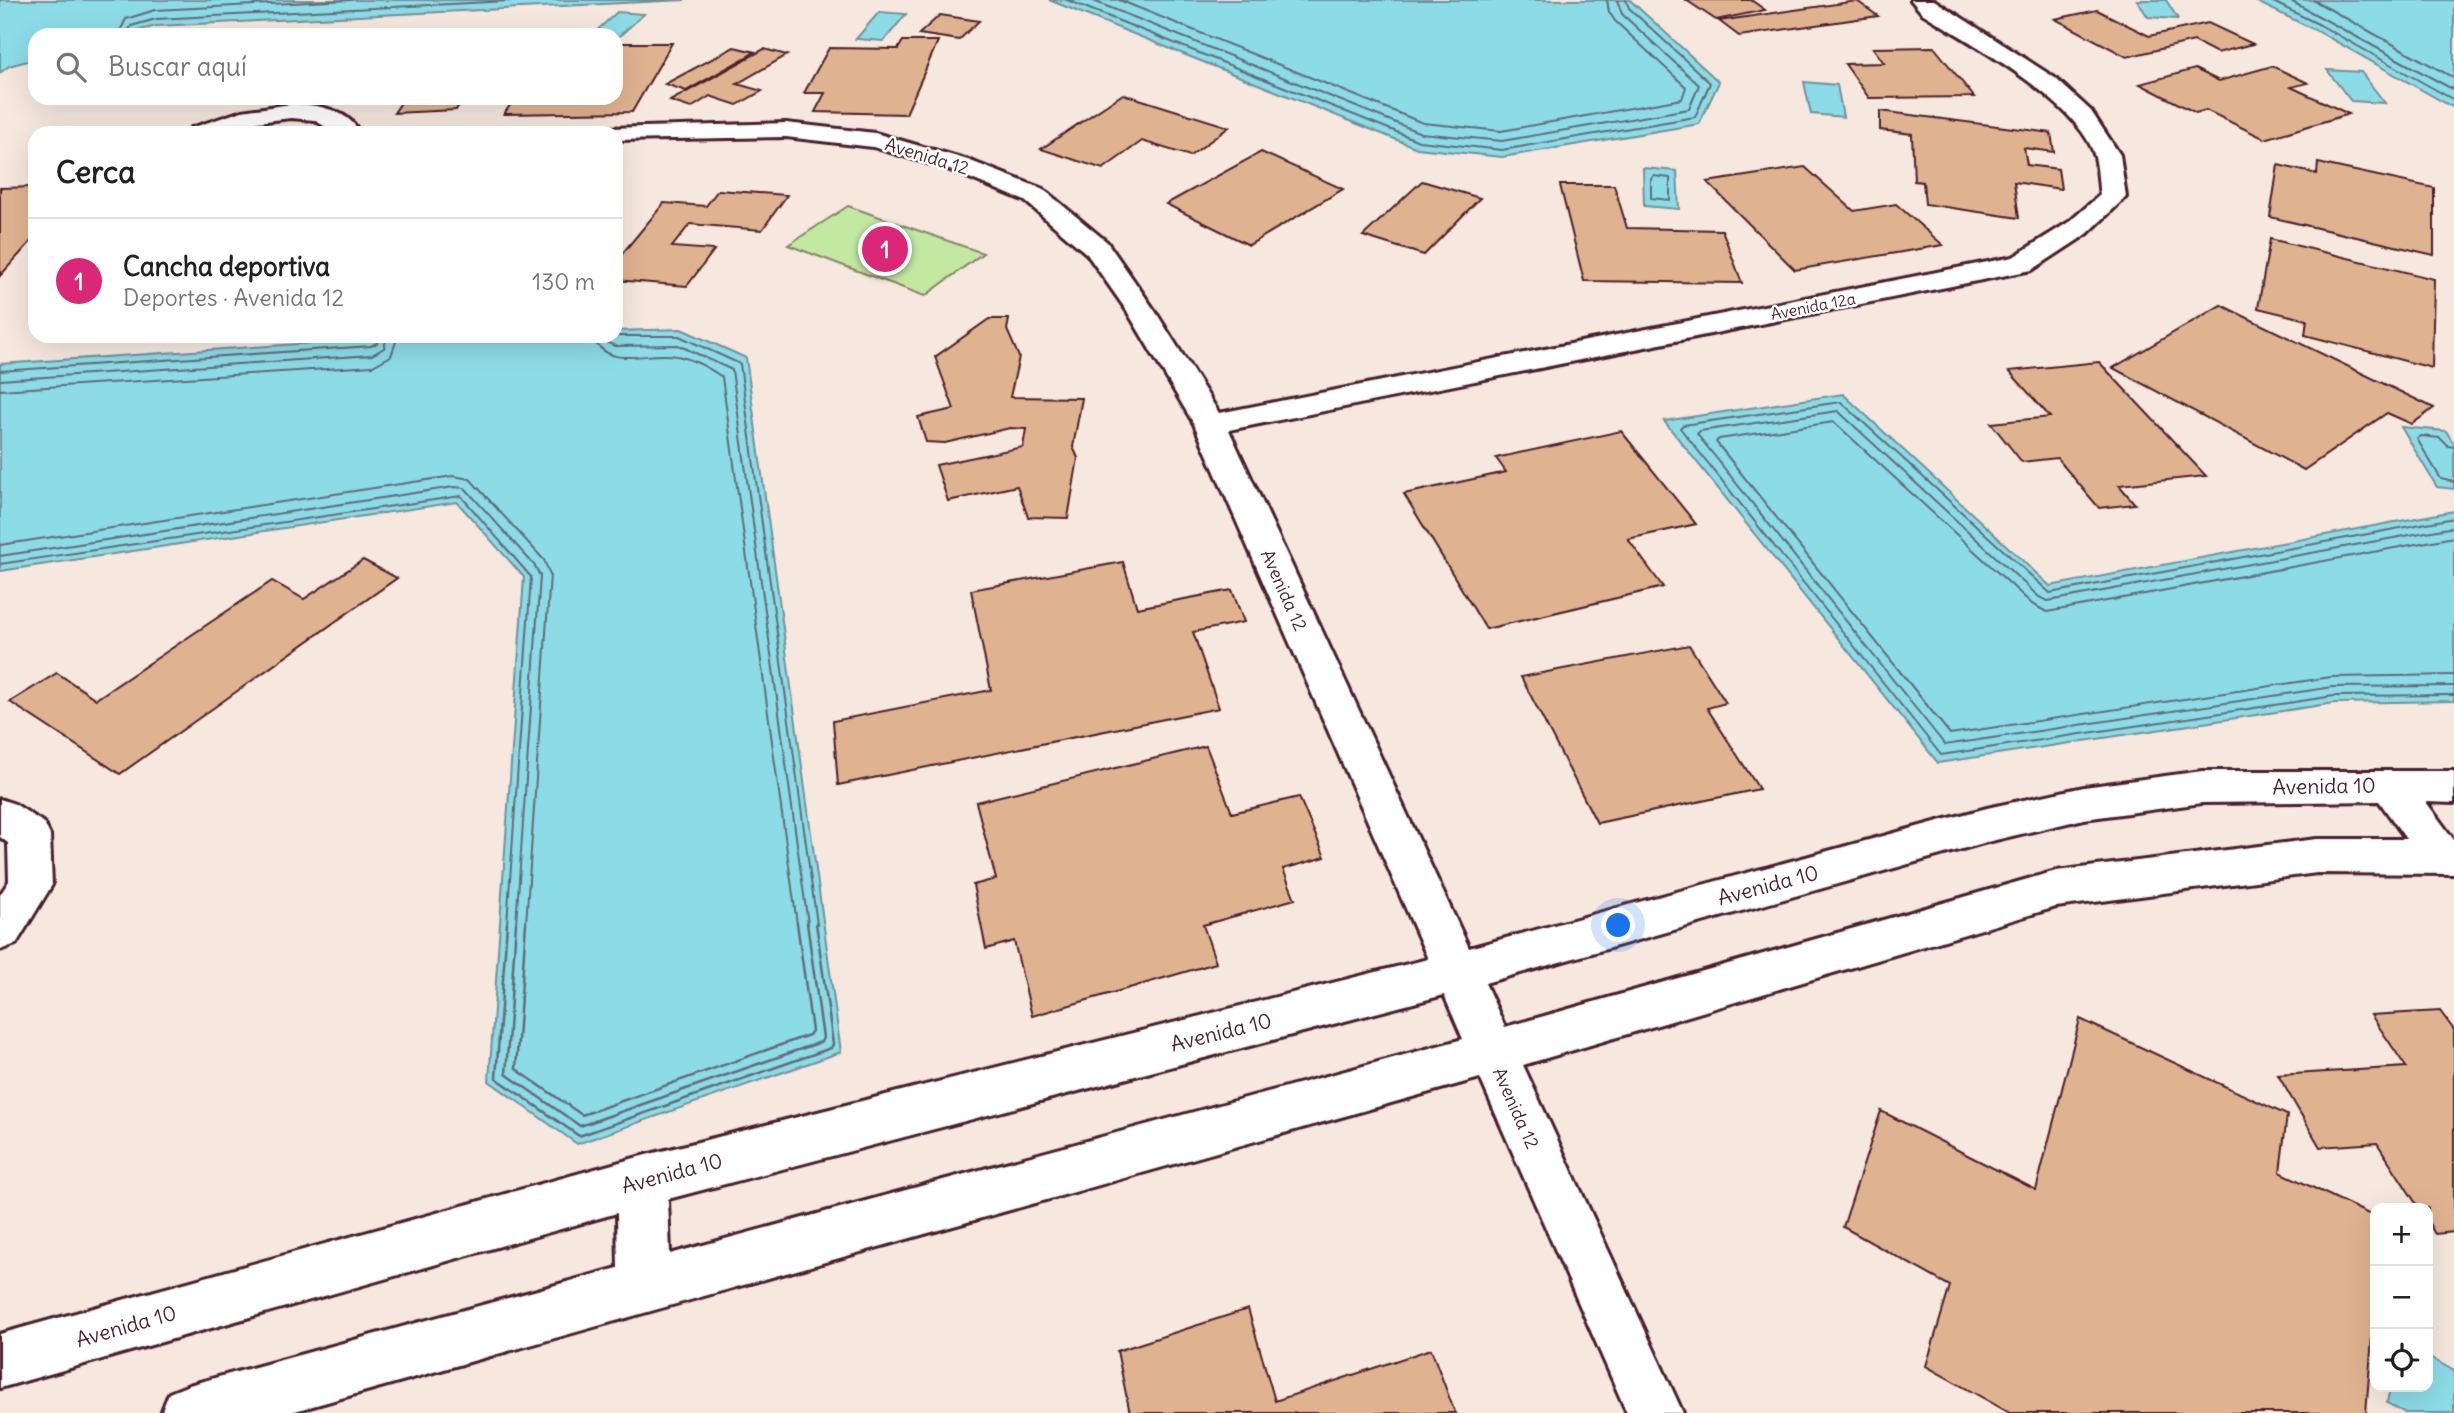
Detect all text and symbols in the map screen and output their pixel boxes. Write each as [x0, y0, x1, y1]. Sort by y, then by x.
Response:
search box [28, 28, 623, 105]
icon: search [52, 48, 90, 86]
text: Buscar aquí [108, 50, 247, 83]
street label: Avenida 12 [882, 132, 972, 180]
text: Cerca [56, 153, 135, 191]
pin: 1 [862, 223, 908, 275]
text: Cancha deportiva [123, 250, 330, 283]
text: 1 [74, 267, 84, 296]
text: 130 m [532, 267, 595, 296]
text: Deportes · Avenida 12 [123, 283, 344, 312]
street label: Avenida 12a [1769, 288, 1857, 324]
street label: Avenida 12 [1256, 546, 1312, 634]
street label: Avenida 10 [2272, 772, 2376, 800]
street label: Avenida 10 [1715, 859, 1821, 911]
your location [1601, 908, 1635, 942]
street label: Avenida 10 [1168, 1006, 1274, 1058]
street label: Avenida 12 [1488, 1064, 1544, 1152]
street label: Avenida 10 [619, 1147, 725, 1199]
map controls [2370, 1203, 2433, 1392]
button: + [2370, 1203, 2433, 1266]
button: − [2370, 1266, 2433, 1329]
street label: Avenida 10 [73, 1299, 179, 1353]
button: locate [2370, 1329, 2433, 1392]

